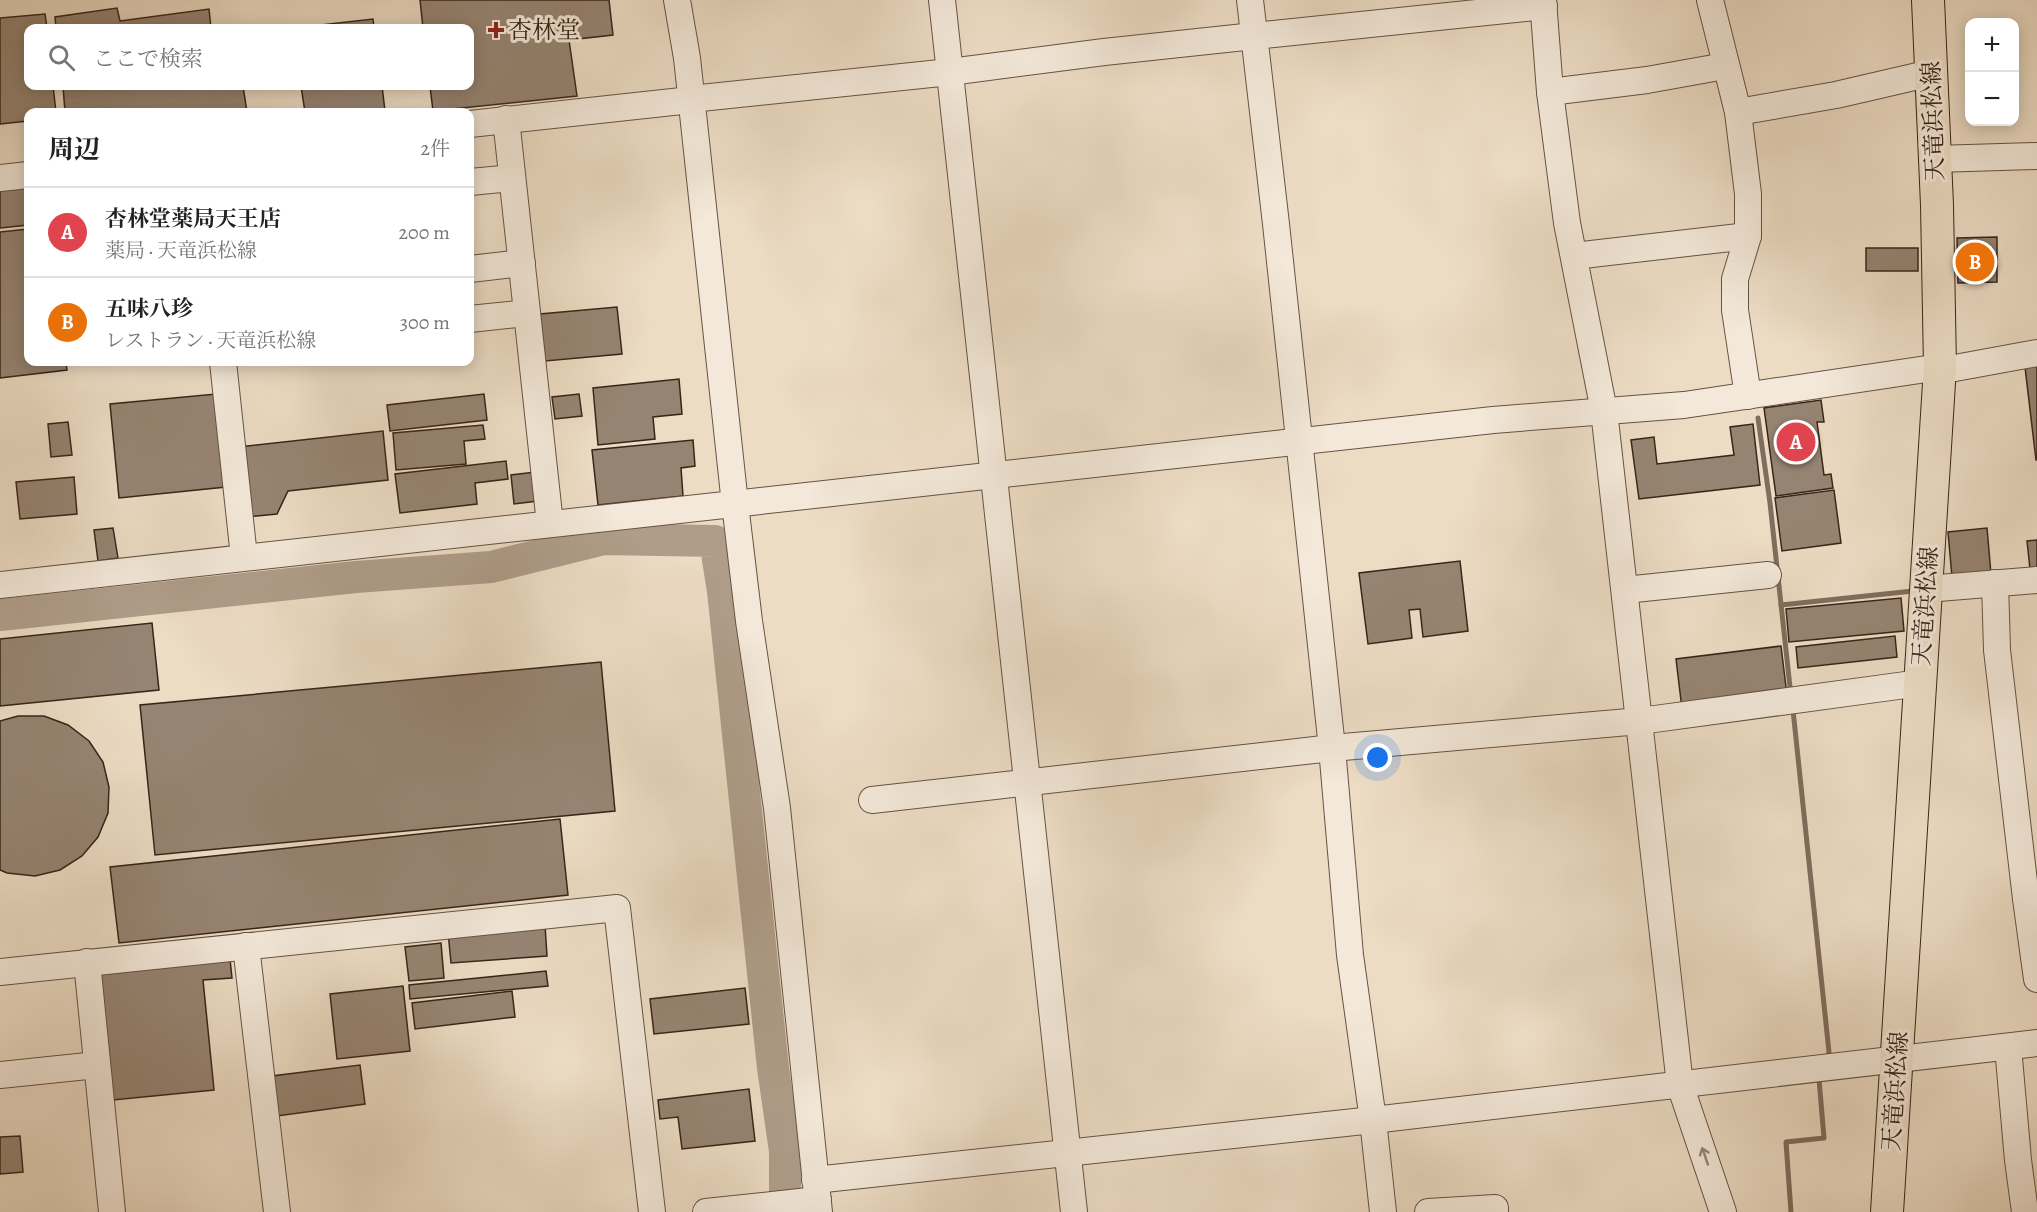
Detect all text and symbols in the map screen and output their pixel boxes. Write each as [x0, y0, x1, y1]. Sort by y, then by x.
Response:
place label: 杏林堂 [508, 14, 580, 46]
map controls [1965, 18, 2019, 126]
button: + [1965, 18, 2019, 72]
marker: 杏林堂 [489, 23, 503, 37]
search box [24, 24, 474, 90]
icon: search [45, 41, 78, 74]
text: ここで検索 [93, 44, 203, 74]
street label: 天竜浜松線 [1915, 60, 1951, 182]
button: − [1965, 72, 2019, 126]
text: 周辺 [48, 132, 100, 167]
text: 2件 [421, 135, 450, 162]
text: 杏林堂薬局天王店 [105, 204, 281, 234]
text: A [61, 219, 74, 246]
text: 200 m [399, 219, 450, 246]
text: 薬局 · 天竜浜松線 [105, 237, 257, 264]
pin: B [1956, 240, 1994, 284]
text: 五味八珍 [105, 294, 193, 324]
text: B [61, 309, 74, 336]
text: 300 m [400, 309, 450, 336]
text: レストラン · 天竜浜松線 [105, 327, 316, 354]
pin: A [1776, 420, 1816, 464]
street label: 天竜浜松線 [1905, 545, 1945, 667]
your location [1363, 743, 1392, 772]
street label: 天竜浜松線 [1875, 1030, 1915, 1152]
one-way arrow [1699, 1148, 1710, 1166]

